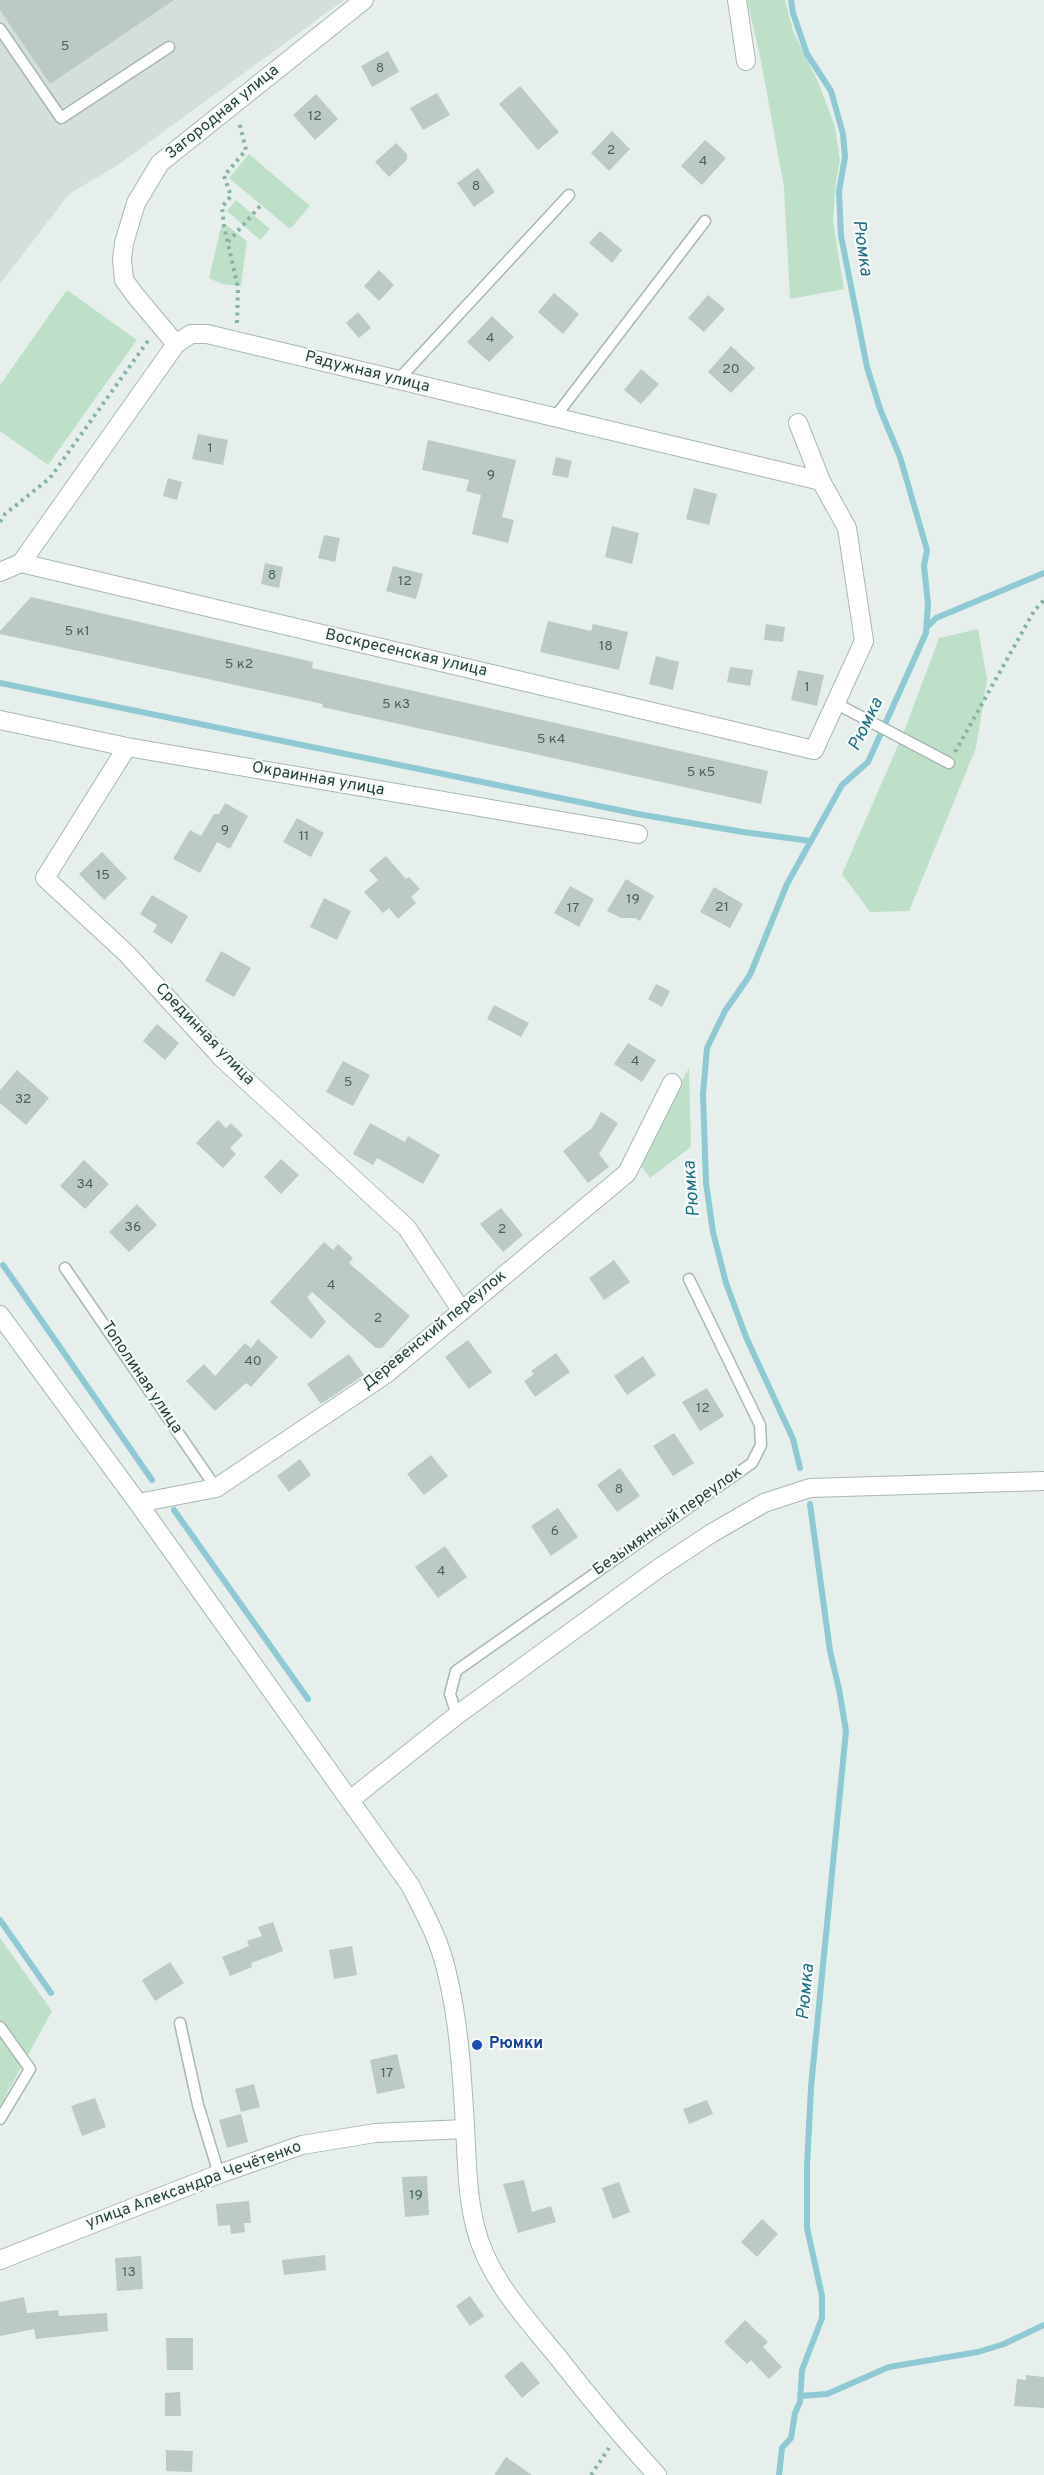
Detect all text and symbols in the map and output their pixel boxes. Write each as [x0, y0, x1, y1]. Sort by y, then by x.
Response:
house number: 5 [61, 39, 69, 55]
street label: Загородная улица [162, 61, 284, 165]
house number: 8 [376, 61, 384, 77]
house number: 12 [308, 109, 322, 125]
house number: 2 [607, 143, 615, 159]
house number: 4 [699, 154, 707, 170]
house number: 8 [472, 179, 480, 195]
water label: Рюмка [846, 219, 876, 277]
house number: 4 [486, 331, 494, 347]
street label: Радужная улица [303, 348, 431, 398]
house number: 20 [722, 362, 740, 378]
house number: 1 [207, 441, 213, 457]
house number: 9 [487, 468, 495, 484]
house number: 8 [268, 568, 276, 584]
house number: 12 [398, 574, 412, 590]
house number: 5 к1 [64, 624, 90, 640]
street label: Воскресенская улица [323, 626, 489, 682]
house number: 18 [599, 639, 613, 655]
house number: 5 к2 [225, 657, 253, 673]
house number: 1 [804, 680, 810, 696]
water label: Рюмка [845, 695, 889, 755]
house number: 5 к3 [382, 697, 410, 713]
house number: 5 к4 [537, 732, 565, 748]
street label: Окраинная улица [250, 759, 386, 801]
house number: 5 к5 [687, 765, 715, 781]
house number: 9 [221, 823, 229, 839]
house number: 11 [299, 829, 309, 845]
house number: 15 [96, 868, 110, 884]
house number: 19 [626, 892, 640, 908]
house number: 21 [715, 900, 729, 916]
house number: 17 [567, 901, 579, 917]
street label: Срединная улица [150, 980, 258, 1090]
house number: 4 [631, 1054, 639, 1070]
house number: 5 [344, 1075, 352, 1091]
house number: 32 [15, 1092, 31, 1108]
water label: Рюмка [680, 1160, 706, 1218]
house number: 34 [76, 1177, 94, 1193]
house number: 36 [125, 1220, 141, 1236]
house number: 2 [498, 1222, 506, 1238]
street label: Деревенский переулок [359, 1267, 511, 1395]
house number: 4 [327, 1278, 335, 1294]
house number: 2 [374, 1311, 382, 1327]
street label: Тополиная улица [96, 1318, 186, 1438]
house number: 40 [244, 1354, 262, 1370]
house number: 12 [696, 1401, 710, 1417]
street label: Безымянный переулок [590, 1463, 746, 1581]
house number: 8 [615, 1482, 623, 1498]
house number: 6 [551, 1524, 559, 1540]
house number: 4 [437, 1564, 445, 1580]
water label: Рюмка [794, 1963, 820, 2021]
place label: Рюмки [489, 2035, 543, 2055]
marker: Рюмки [470, 2038, 484, 2052]
house number: 17 [381, 2066, 393, 2082]
street label: улица Александра Чечётенко [84, 2138, 304, 2234]
house number: 19 [409, 2188, 423, 2204]
house number: 13 [122, 2265, 136, 2281]

